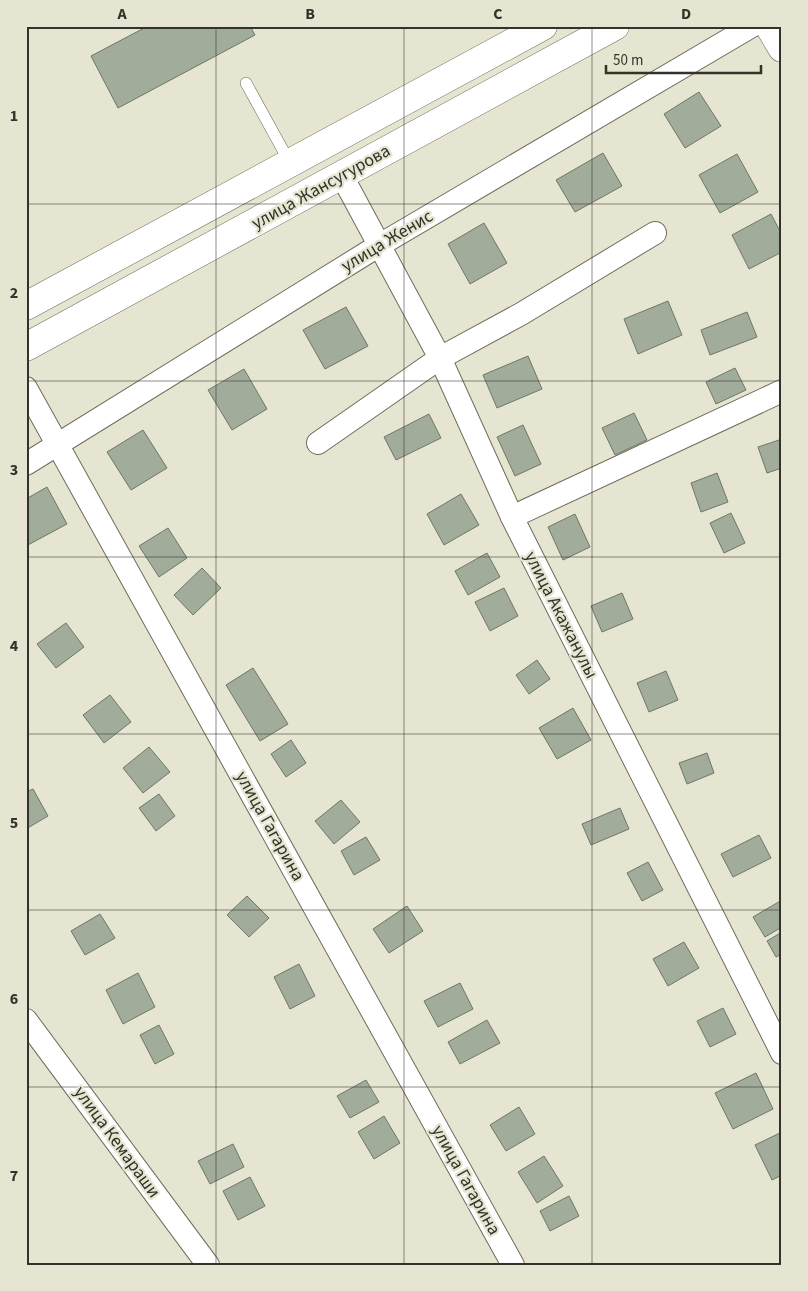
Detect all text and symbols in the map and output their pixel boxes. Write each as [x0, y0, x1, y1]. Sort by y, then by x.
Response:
text: A [116, 3, 127, 25]
text: B [305, 3, 315, 25]
text: C [493, 3, 503, 25]
text: D [681, 3, 691, 25]
scale bar [606, 42, 760, 74]
text: 50 m [613, 50, 643, 71]
text: 1 [10, 105, 18, 127]
street label: улица Жансугурова [247, 138, 395, 236]
street label: улица Женис [336, 204, 438, 278]
text: 2 [10, 282, 18, 304]
text: 3 [10, 459, 18, 481]
street label: улица Акажанулы [518, 547, 604, 683]
text: 4 [10, 635, 19, 657]
street label: улица Гагарина [229, 766, 311, 886]
text: 5 [10, 812, 18, 834]
text: 6 [10, 988, 18, 1010]
street label: улица Кемараши [68, 1081, 166, 1203]
street label: улица Гагарина [425, 1120, 507, 1240]
text: 7 [10, 1165, 18, 1187]

